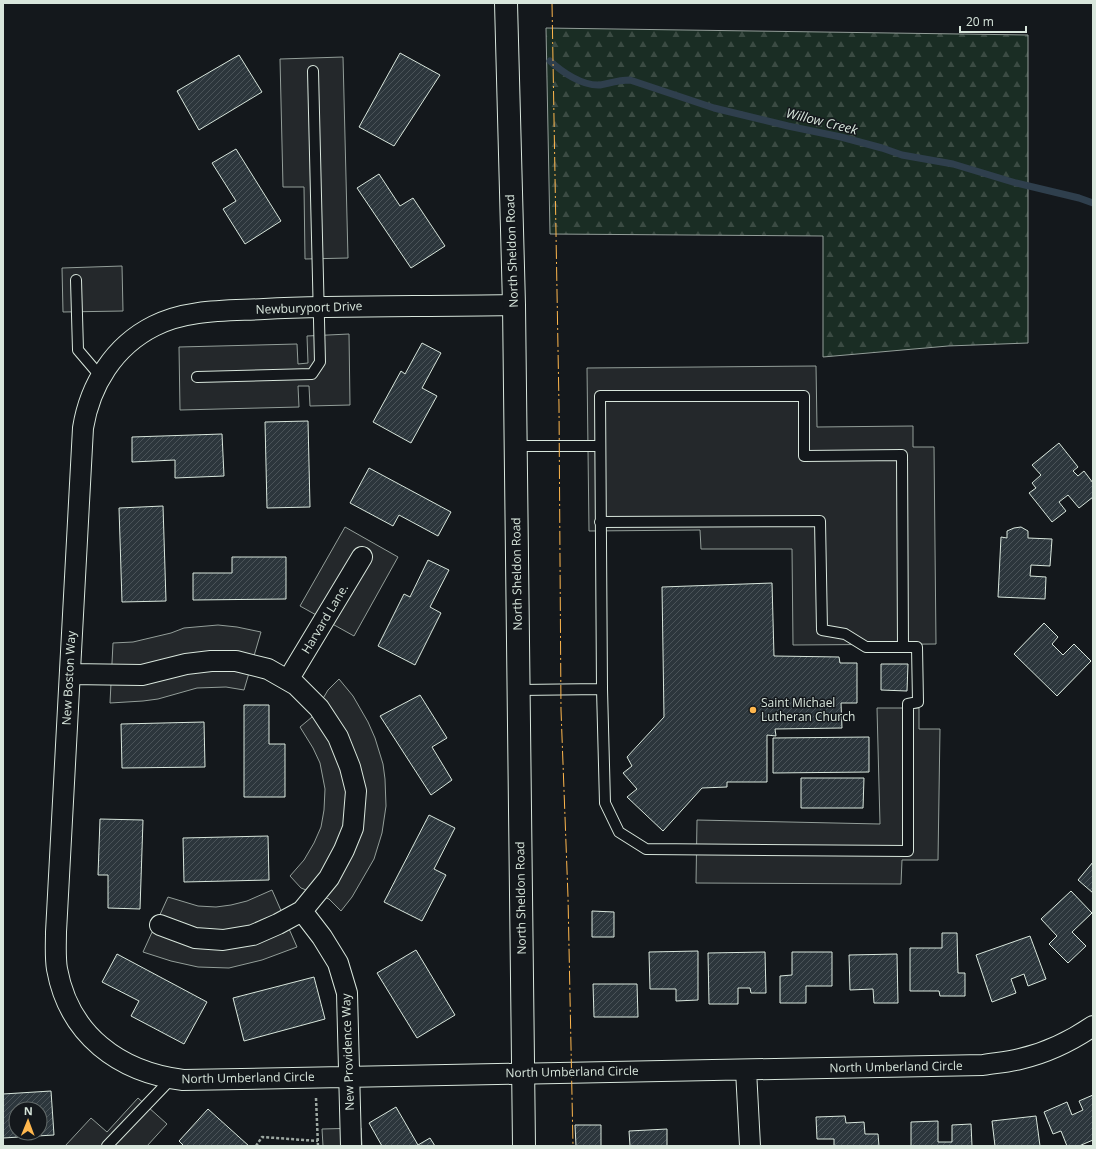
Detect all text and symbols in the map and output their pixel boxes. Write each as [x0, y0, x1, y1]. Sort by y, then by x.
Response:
scale bar [960, 8, 1026, 34]
text: 20 m [966, 13, 994, 30]
water label: Willow Creek [784, 103, 860, 139]
street label: North Sheldon Road [501, 194, 522, 308]
street label: Newburyport Drive [255, 297, 363, 318]
street label: North Sheldon Road [507, 517, 526, 631]
street label: Harvard Lane. [297, 581, 352, 657]
street label: New Boston Way [58, 629, 80, 726]
place label: Saint Michael Lutheran Church [761, 694, 855, 725]
marker: Saint Michael Lutheran Church [748, 705, 758, 715]
street label: North Sheldon Road [511, 841, 530, 955]
street label: New Providence Way [337, 992, 358, 1111]
street label: North Umberland Circle [829, 1057, 963, 1076]
street label: North Umberland Circle [505, 1062, 639, 1081]
street label: North Umberland Circle [181, 1068, 315, 1087]
north arrow [8, 1101, 48, 1141]
text: N [24, 1103, 33, 1118]

